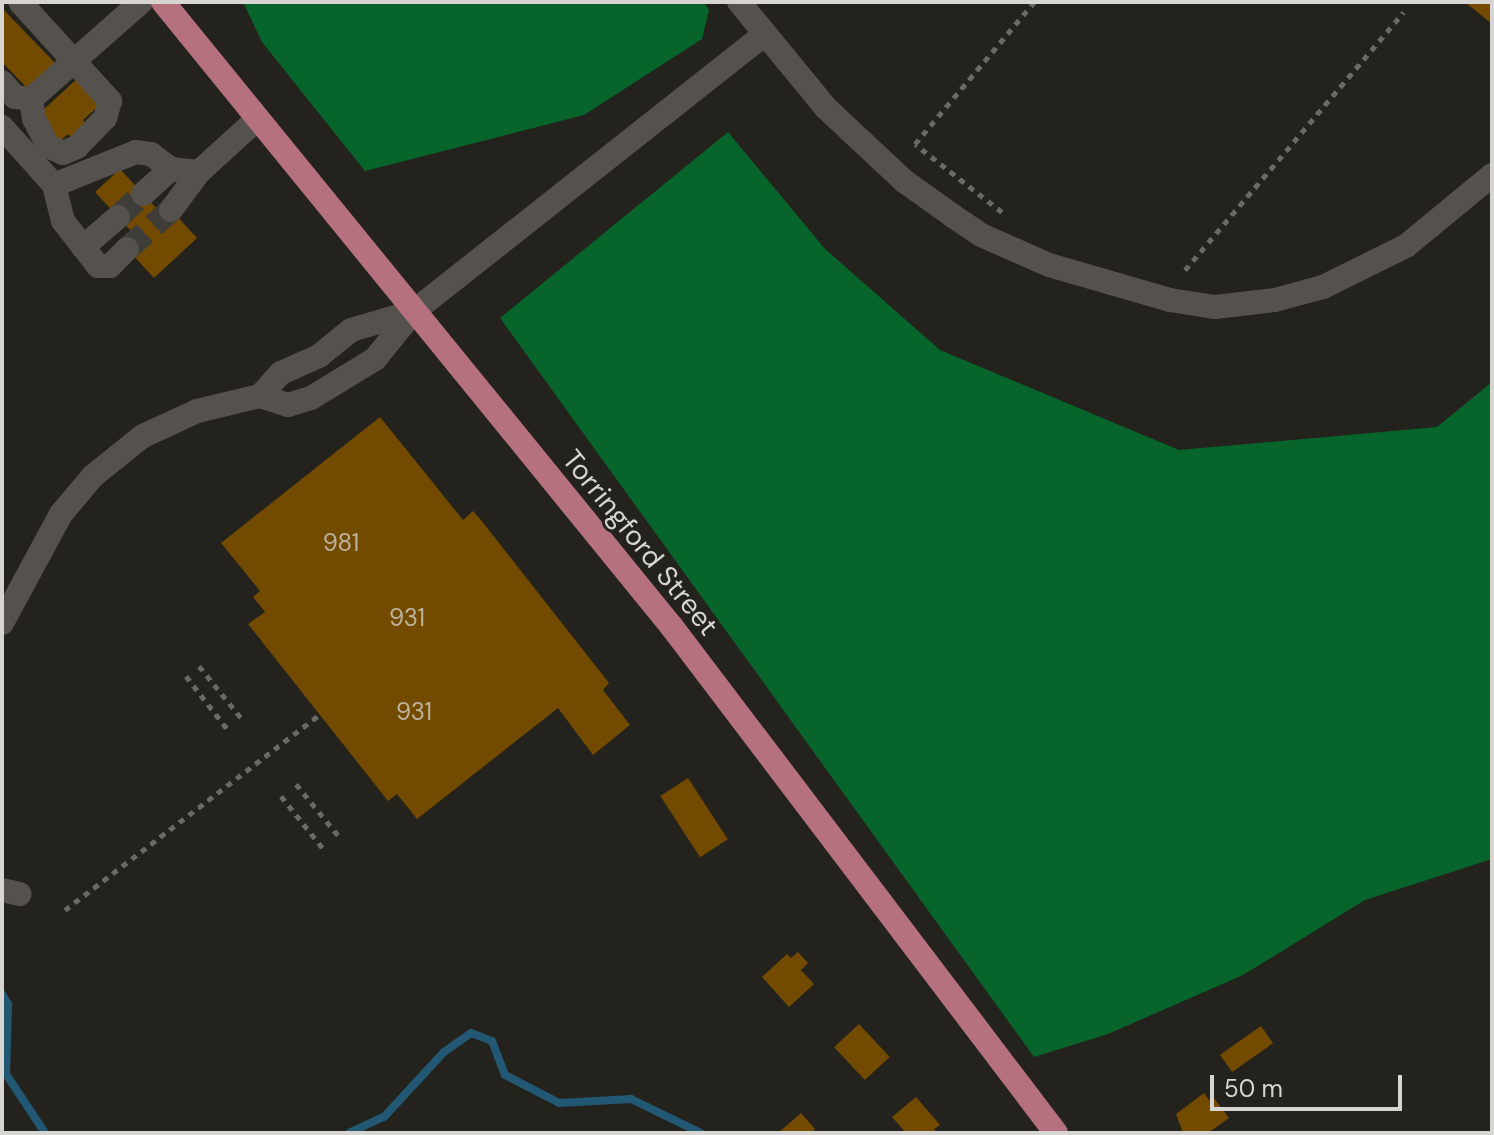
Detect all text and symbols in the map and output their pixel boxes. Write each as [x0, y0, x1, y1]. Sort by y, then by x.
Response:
street label: Torringford Street [555, 444, 725, 642]
house number: 981 [323, 529, 359, 557]
house number: 931 [389, 604, 425, 632]
house number: 931 [396, 698, 432, 726]
scale bar [1214, 1059, 1406, 1109]
text: 50 m [1224, 1073, 1283, 1104]

